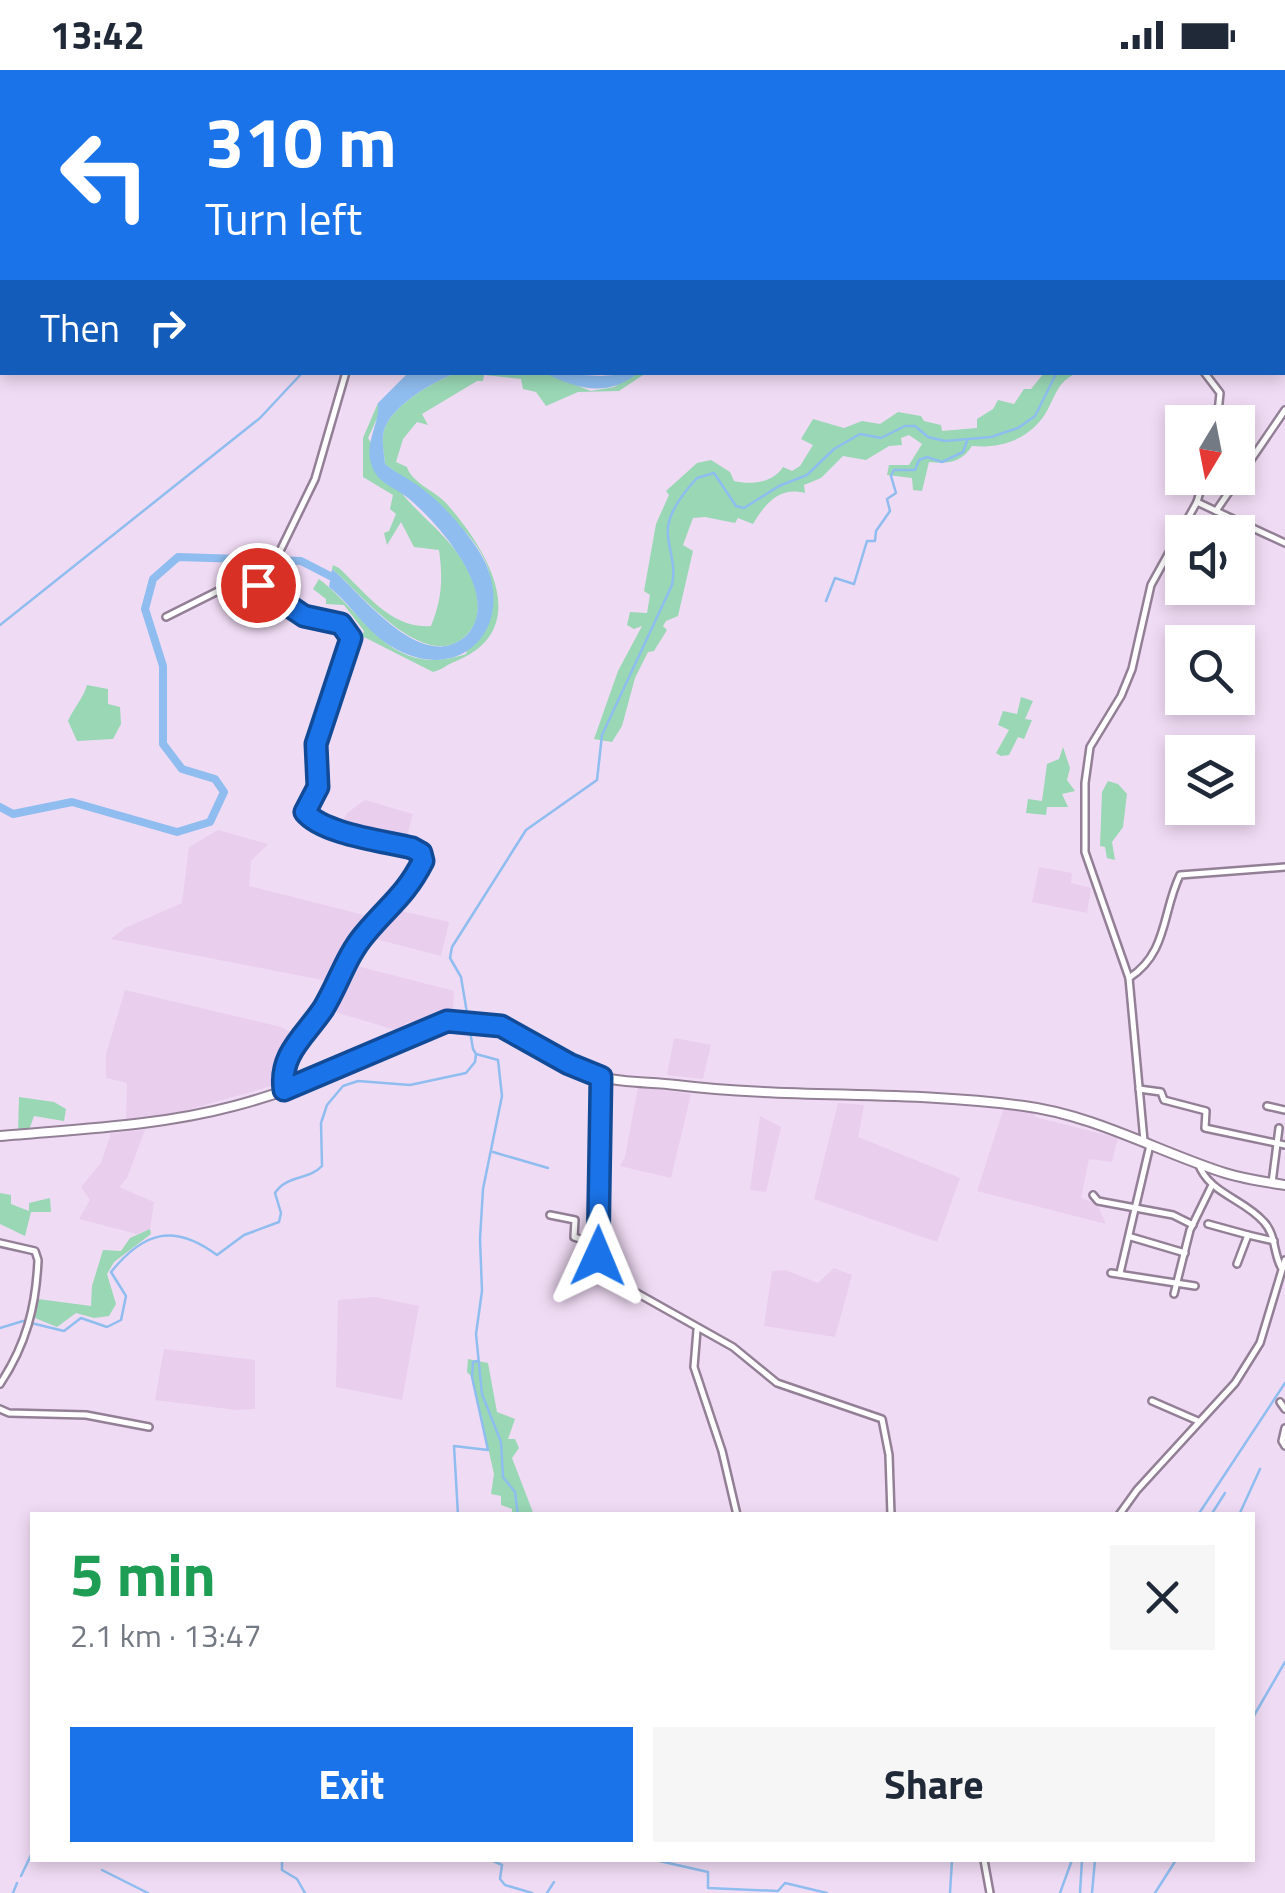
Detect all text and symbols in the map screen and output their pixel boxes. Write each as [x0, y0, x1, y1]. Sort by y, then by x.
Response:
text: 13:42 [50, 6, 145, 64]
text: 310 m [205, 88, 397, 194]
icon: left [40, 110, 170, 240]
text: Turn left [205, 184, 362, 252]
text: Then [40, 299, 120, 357]
icon: right [140, 300, 195, 355]
north arrow [1165, 405, 1255, 495]
map controls [1165, 405, 1255, 825]
button: sound [1165, 515, 1255, 605]
pin [216, 543, 301, 628]
icon: arrive [231, 558, 286, 613]
button: search [1165, 625, 1255, 715]
button: layers [1165, 735, 1255, 825]
position arrow [546, 1204, 650, 1308]
text: 5 min [70, 1528, 216, 1619]
button: close [1110, 1545, 1215, 1650]
text: 2.1 km · 13:47 [70, 1611, 262, 1659]
button: Exit [70, 1727, 633, 1842]
button: Share [653, 1727, 1215, 1842]

